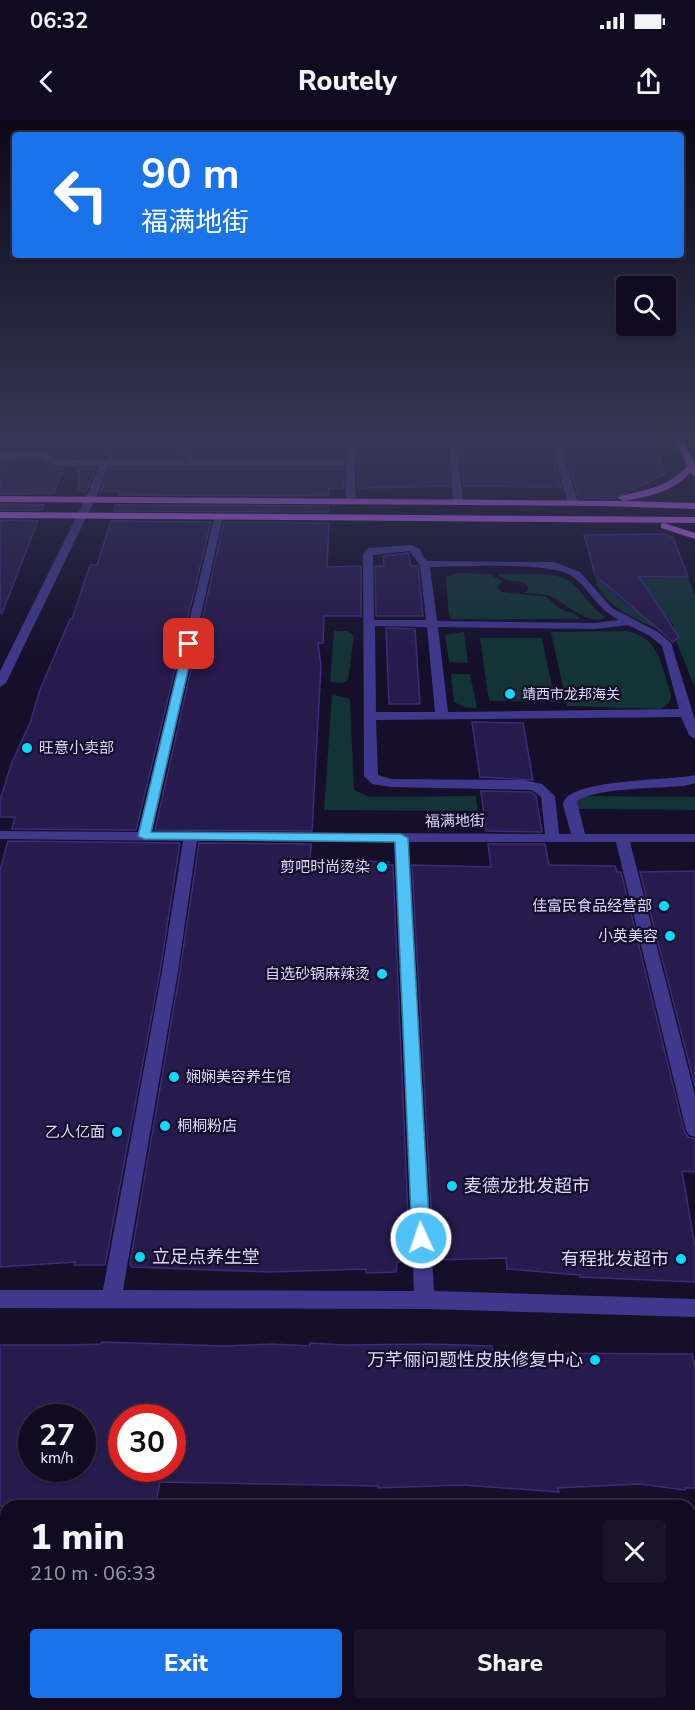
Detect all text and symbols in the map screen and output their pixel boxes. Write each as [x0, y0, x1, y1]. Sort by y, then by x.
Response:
text: 06:32 [30, 6, 88, 36]
text: Routely [298, 63, 397, 100]
icon: back [30, 65, 63, 98]
icon: share [632, 65, 665, 98]
text: 90 m [141, 146, 240, 203]
icon: left [42, 156, 120, 234]
text: 福满地街 [141, 204, 249, 241]
map controls [616, 276, 676, 336]
button: search [616, 276, 676, 336]
pin [163, 618, 214, 669]
icon: arrive [172, 627, 205, 660]
place label: 靖西市龙邦海关 [522, 685, 620, 704]
marker: 靖西市龙邦海关 [503, 687, 517, 701]
place label: 旺意小卖部 [39, 738, 114, 758]
marker: 旺意小卖部 [20, 741, 34, 755]
street label: 福满地街 [425, 810, 485, 832]
place label: 剪吧时尚烫染 [280, 857, 370, 877]
marker: 剪吧时尚烫染 [375, 860, 389, 874]
place label: 佳富民食品经营部 [532, 896, 652, 916]
marker: 佳富民食品经营部 [657, 899, 671, 913]
place label: 小英美容 [598, 926, 658, 946]
marker: 小英美容 [663, 929, 677, 943]
place label: 自选砂锅麻辣烫 [265, 964, 370, 984]
marker: 自选砂锅麻辣烫 [375, 967, 389, 981]
place label: 娴娴美容养生馆 [186, 1067, 291, 1087]
marker: 娴娴美容养生馆 [167, 1070, 181, 1084]
place label: 桐桐粉店 [177, 1116, 237, 1136]
marker: 桐桐粉店 [158, 1119, 172, 1133]
place label: 乙人亿面 [45, 1122, 105, 1142]
marker: 乙人亿面 [110, 1125, 124, 1139]
place label: 麦德龙批发超市 [464, 1174, 590, 1198]
marker: 麦德龙批发超市 [445, 1179, 459, 1193]
position arrow [389, 1206, 453, 1270]
place label: 立足点养生堂 [152, 1245, 260, 1269]
place label: 有程批发超市 [561, 1247, 669, 1271]
marker: 立足点养生堂 [133, 1250, 147, 1264]
marker: 有程批发超市 [674, 1252, 688, 1266]
place label: 万芊俪问题性皮肤修复中心 [367, 1348, 583, 1372]
marker: 万芊俪问题性皮肤修复中心 [588, 1353, 602, 1367]
speed limit sign: 30 [108, 1404, 186, 1482]
text: 27 [39, 1415, 75, 1456]
text: km/h [40, 1448, 74, 1468]
text: 1 min [30, 1513, 125, 1562]
button: close [603, 1520, 666, 1583]
text: 210 m · 06:33 [30, 1560, 156, 1587]
button: Exit [30, 1629, 342, 1698]
button: Share [354, 1629, 666, 1698]

